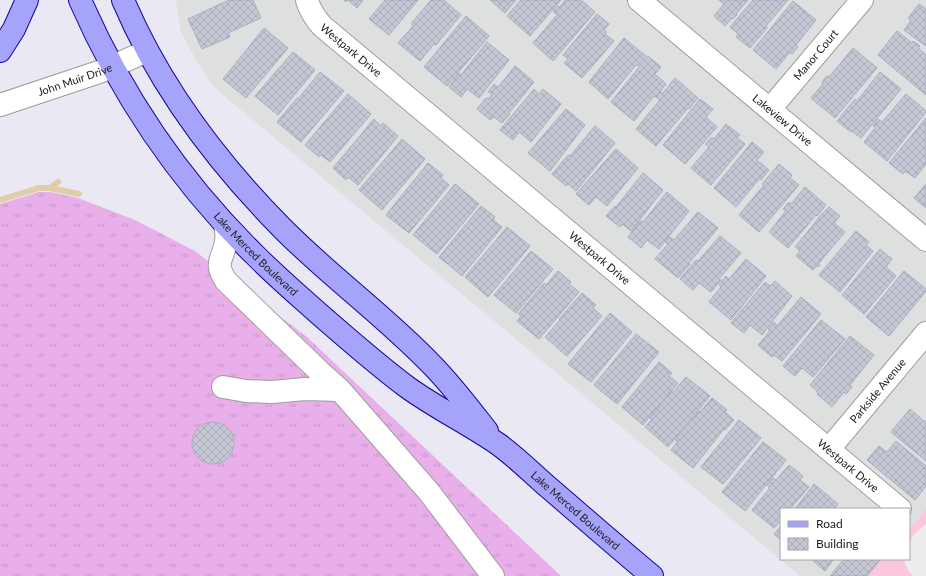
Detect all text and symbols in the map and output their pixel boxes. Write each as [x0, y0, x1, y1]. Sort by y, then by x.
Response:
street label: Westpark Drive [318, 21, 385, 79]
street label: Manor Court [790, 26, 840, 82]
street label: John Muir Drive [36, 60, 114, 98]
street label: Lakeview Drive [750, 91, 815, 148]
street label: Lake Merced Boulevard [211, 209, 301, 298]
street label: Westpark Drive [567, 228, 633, 287]
street label: Parkside Avenue [847, 355, 908, 425]
street label: Westpark Drive [815, 436, 882, 495]
street label: Lake Merced Boulevard [529, 468, 623, 552]
legend [780, 508, 910, 560]
text: Road [816, 516, 843, 531]
text: Building [816, 536, 859, 551]

